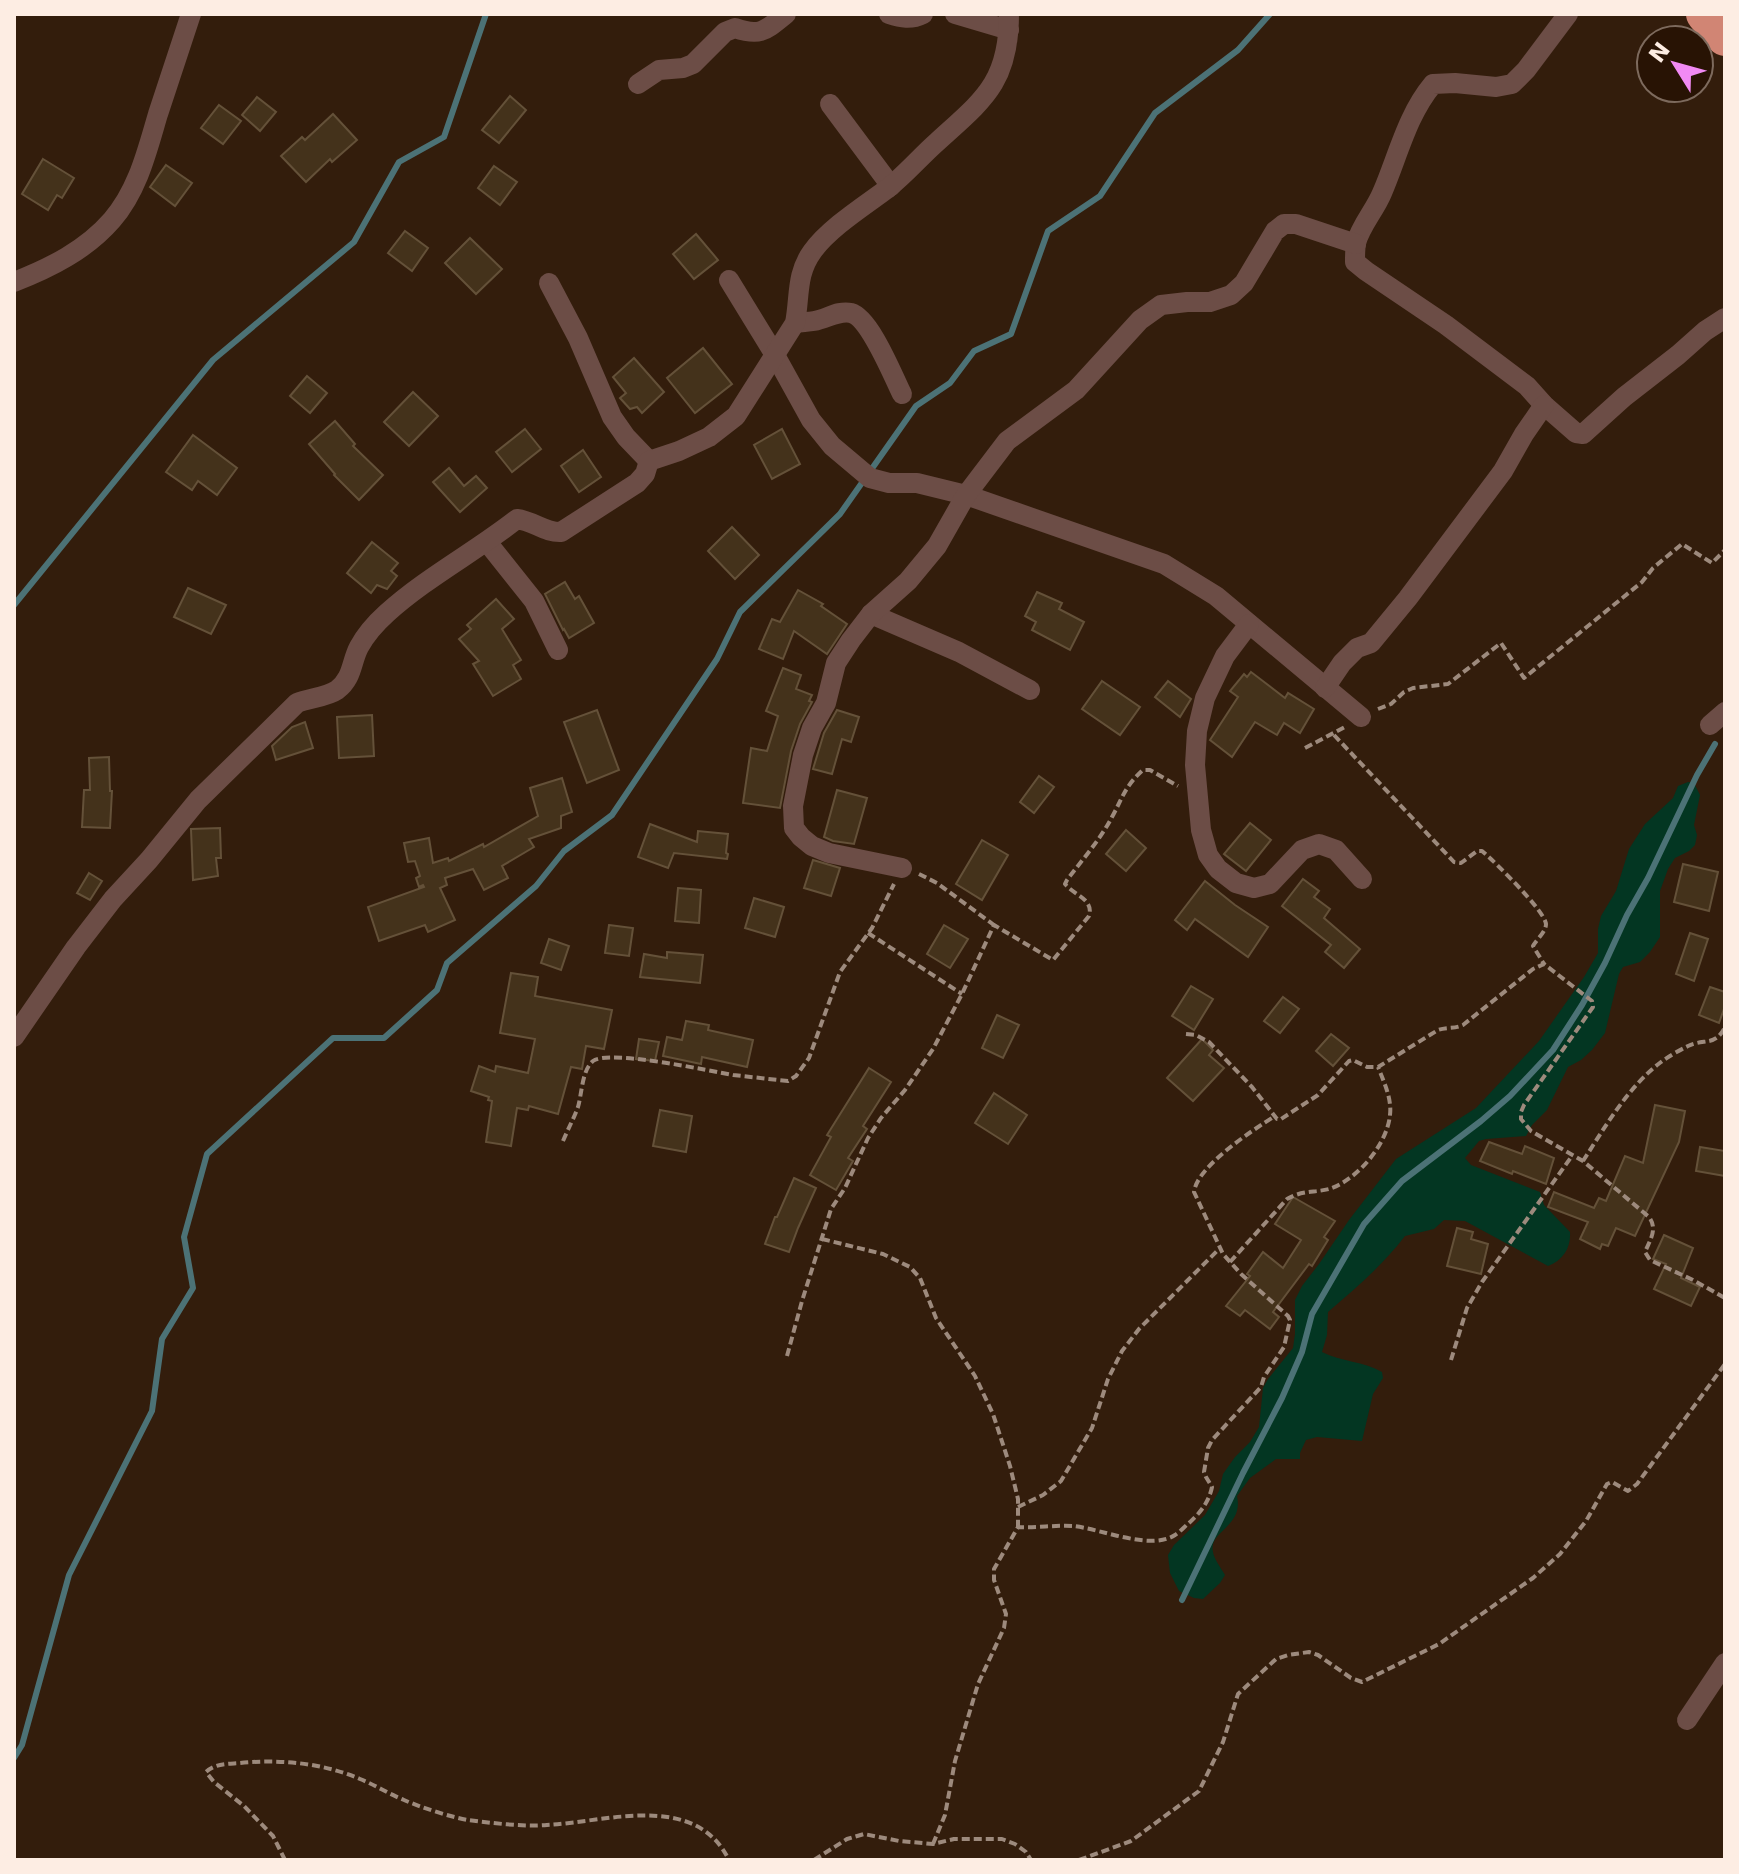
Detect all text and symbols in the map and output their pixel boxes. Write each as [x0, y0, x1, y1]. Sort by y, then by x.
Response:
north arrow [1635, 24, 1715, 104]
text: N [1644, 37, 1675, 67]

